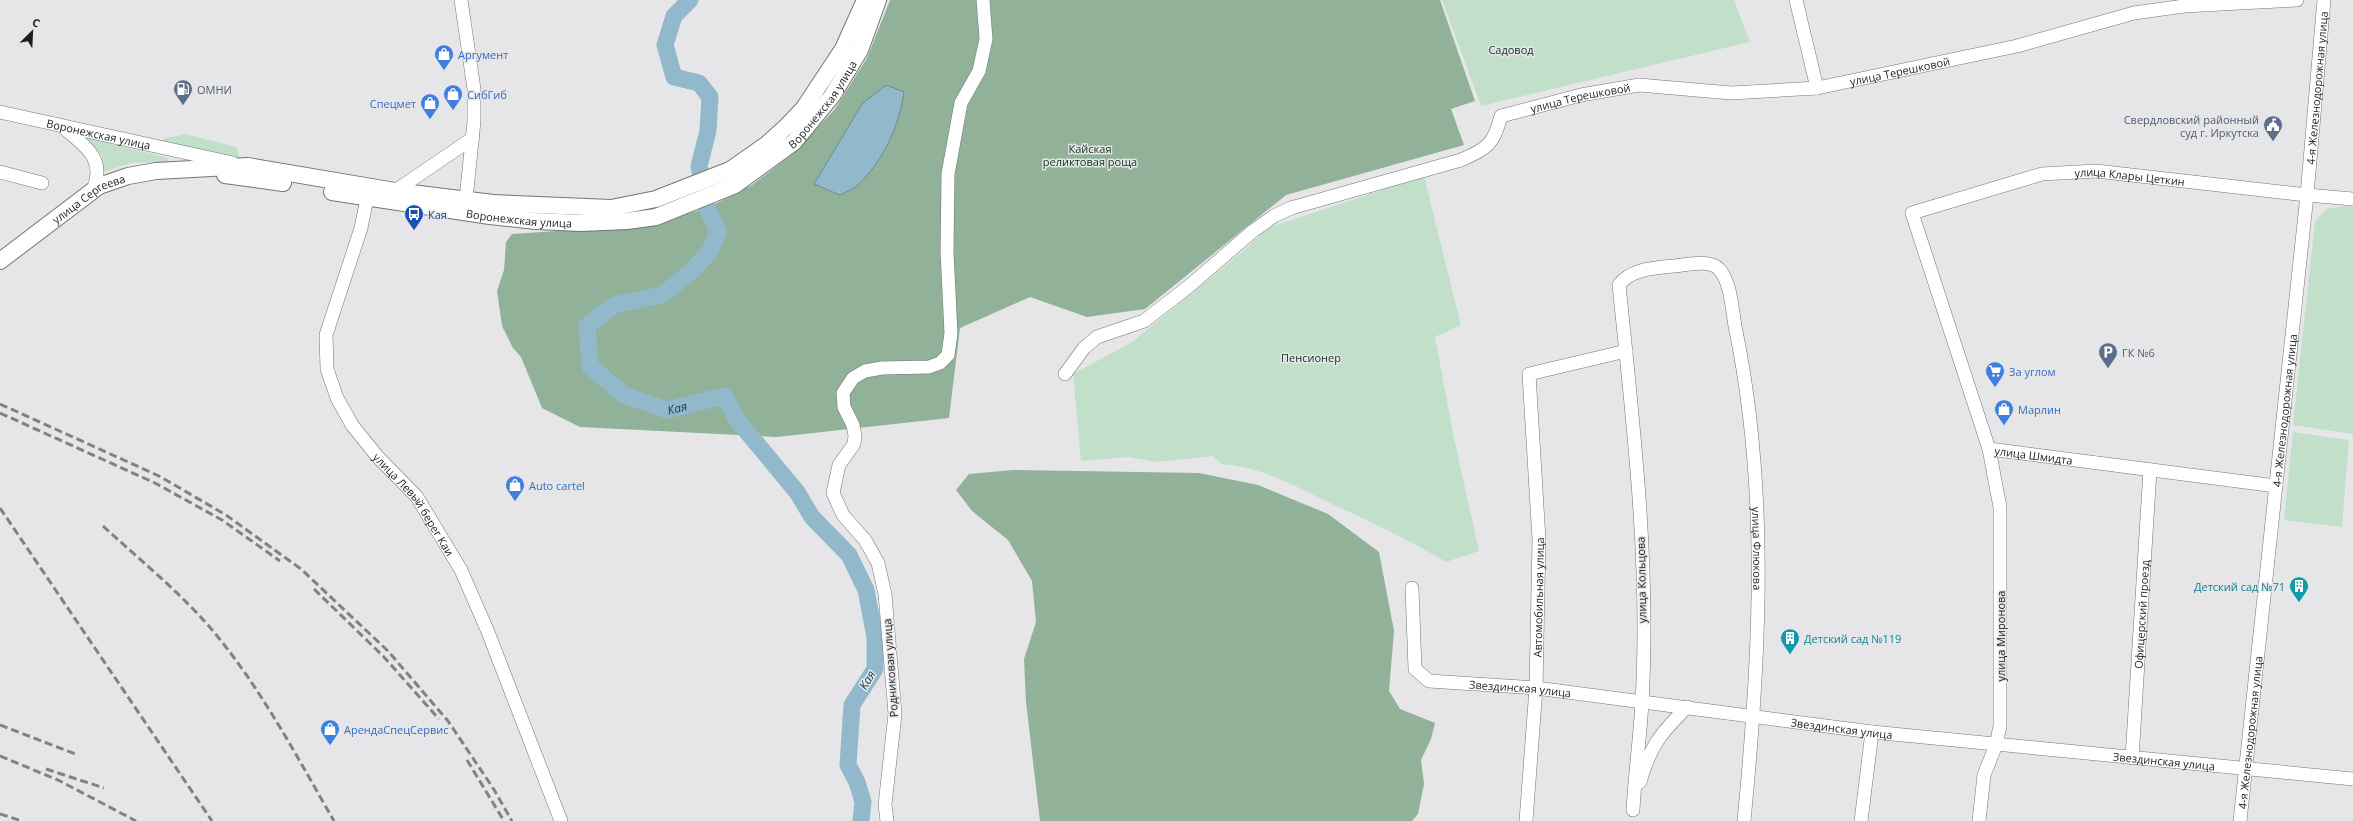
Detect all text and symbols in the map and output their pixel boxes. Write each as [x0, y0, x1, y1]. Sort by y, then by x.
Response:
street label: 4-я Железнодорожная улица [2302, 11, 2330, 165]
north arrow [12, 12, 52, 52]
text: С [30, 14, 43, 31]
park label: Садовод [1488, 42, 1534, 57]
shop icon: Аргумент [433, 43, 455, 71]
place label: Аргумент [458, 47, 508, 62]
street label: улица Терешковой [1848, 53, 1951, 88]
street label: Воронежская улица [785, 57, 860, 151]
fuel station icon: ОМНИ [172, 78, 194, 106]
street label: улица Терешковой [1529, 79, 1631, 116]
place label: ОМНИ [197, 82, 232, 97]
shop icon: СибГиб [442, 83, 464, 111]
place label: СибГиб [467, 87, 507, 102]
shop icon: Спецмет [419, 92, 441, 120]
place label: Спецмет [370, 96, 416, 111]
place label: Свердловский районный суд г. Иркутска [2124, 112, 2259, 140]
public building icon: Свердловский районный суд г. Иркутска [2262, 114, 2284, 142]
street label: Воронежская улица [45, 115, 152, 152]
park label: Кайская реликтовая роща [1043, 141, 1137, 169]
street label: улица Клары Цеткин [2074, 163, 2186, 189]
street label: улица Сергеева [49, 170, 127, 227]
bus stop icon: Кая [403, 203, 425, 231]
street label: Воронежская улица [465, 205, 572, 230]
place label: Кая [428, 207, 447, 222]
street label: 4-я Железнодорожная улица [2268, 333, 2300, 488]
parking icon: ГК №6 [2097, 341, 2119, 369]
place label: ГК №6 [2122, 345, 2155, 360]
park label: Пенсионер [1281, 350, 1341, 365]
supermarket icon: За углом [1984, 360, 2006, 388]
place label: За углом [2009, 364, 2056, 379]
water label: Кая [665, 397, 689, 418]
shop icon: Марлин [1993, 398, 2015, 426]
place label: Марлин [2018, 402, 2061, 417]
street label: улица Шмидта [1994, 442, 2074, 467]
street label: улица Левый берег Каи [370, 449, 458, 558]
shop icon: Auto cartel [504, 474, 526, 502]
place label: Auto cartel [529, 478, 585, 493]
street label: улица Флюкова [1749, 506, 1766, 590]
street label: Автомобильная улица [1529, 537, 1547, 658]
street label: улица Кольцова [1633, 537, 1649, 623]
street label: Офицерский проезд [2130, 559, 2152, 669]
building icon: Детский сад №71 [2288, 575, 2310, 603]
place label: Детский сад №71 [2194, 579, 2285, 594]
street label: улица Миронова [1993, 591, 2008, 681]
street label: Родниковая улица [879, 618, 901, 718]
building icon: Детский сад №119 [1779, 627, 1801, 655]
place label: Детский сад №119 [1804, 631, 1901, 646]
street label: 4-я Железнодорожная улица [2234, 655, 2265, 810]
water label: Кая [855, 667, 879, 693]
street label: Звездинская улица [1469, 676, 1572, 700]
street label: Звездинская улица [1790, 714, 1893, 741]
shop icon: АрендаСпецСервис [319, 718, 341, 746]
place label: АрендаСпецСервис [344, 722, 448, 737]
street label: Звездинская улица [2112, 748, 2216, 773]

